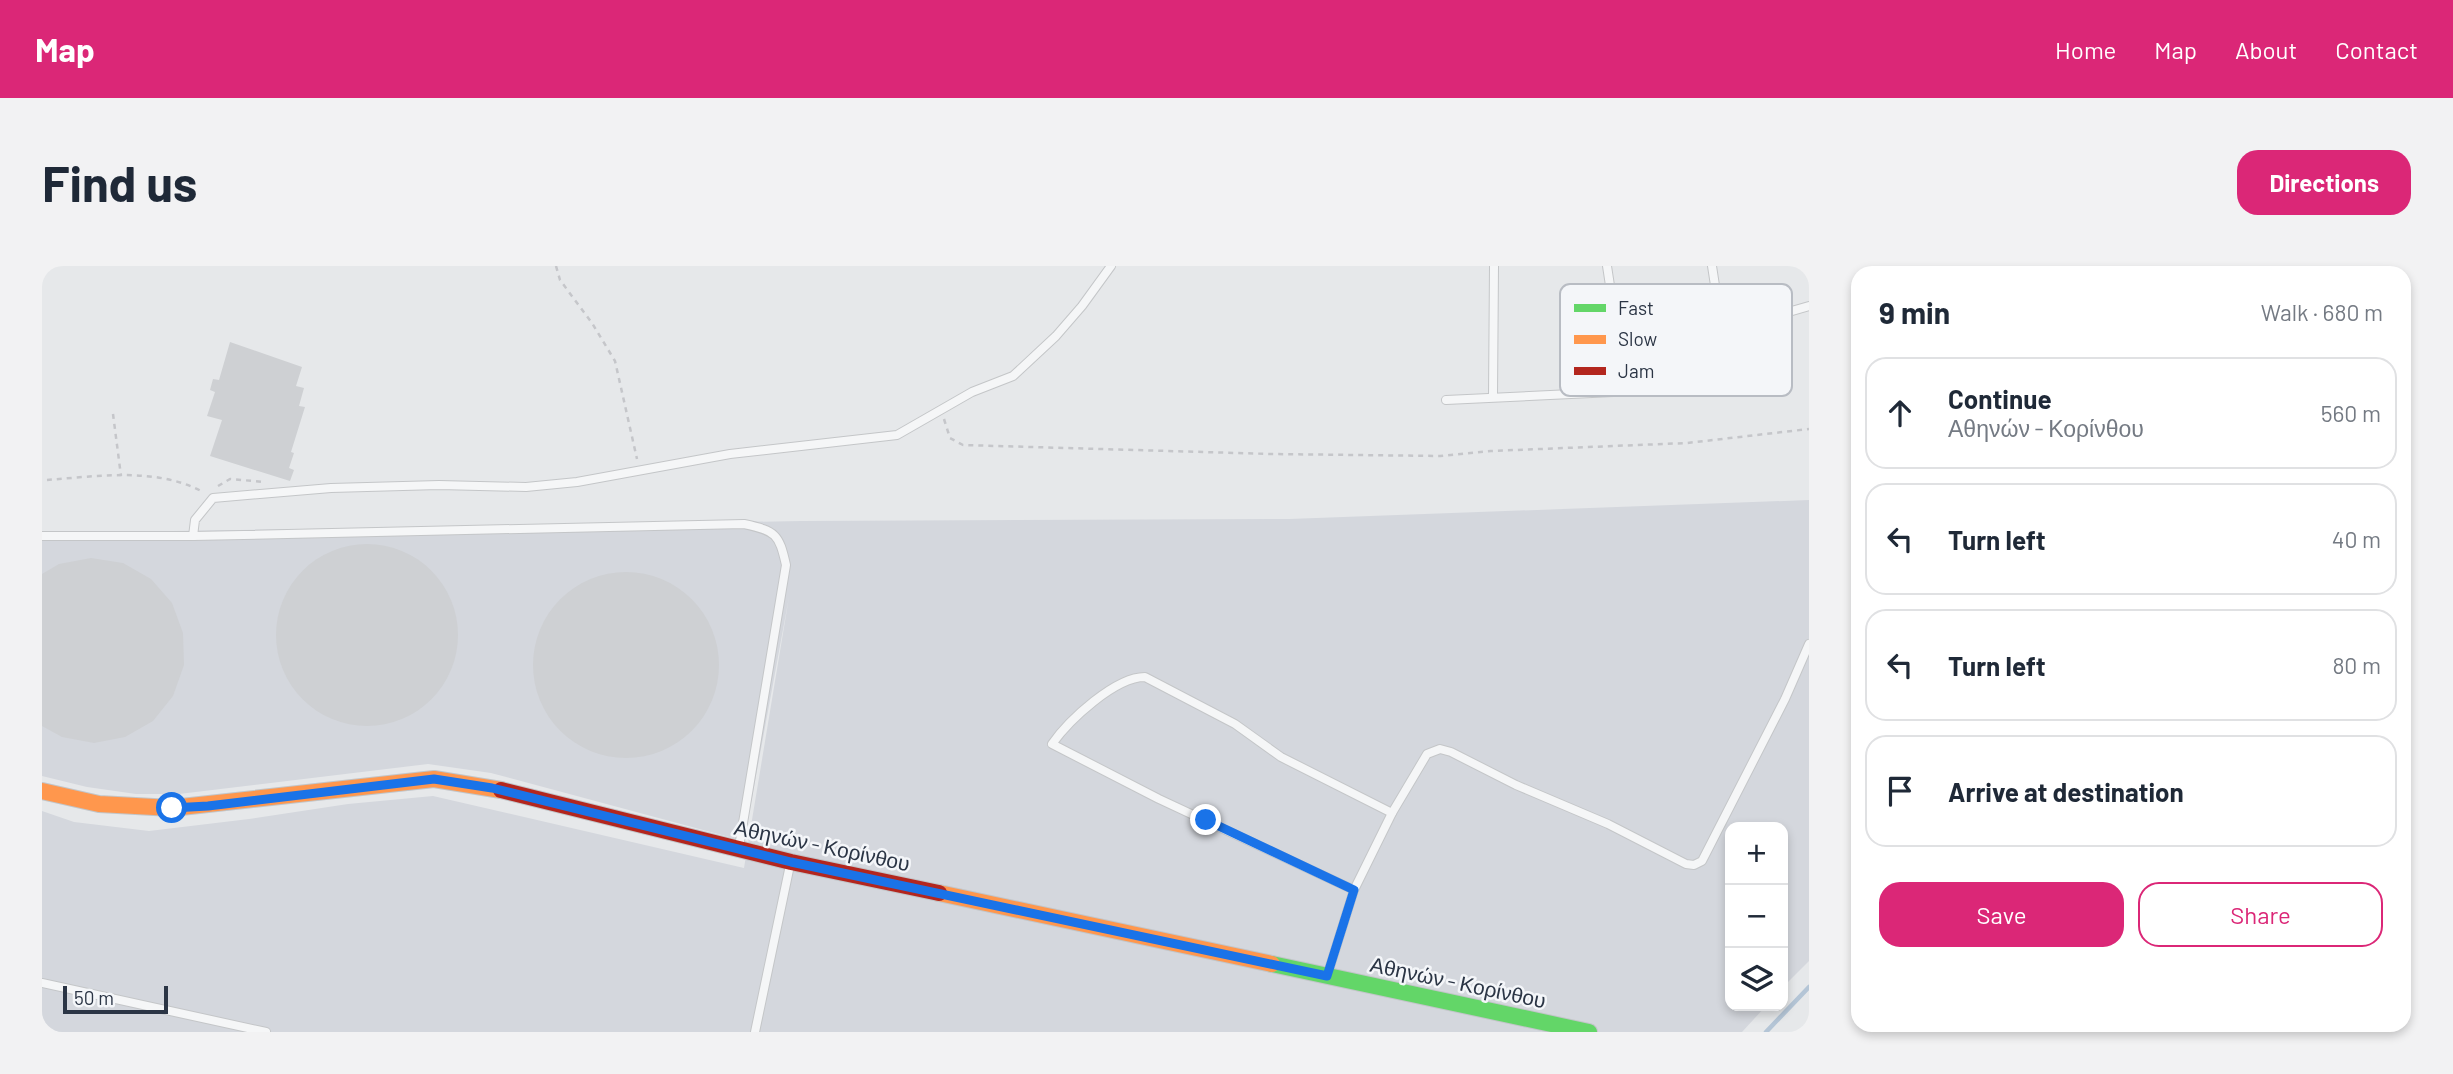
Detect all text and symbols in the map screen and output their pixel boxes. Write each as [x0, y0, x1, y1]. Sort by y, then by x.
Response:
text: Map [35, 29, 95, 69]
text: Home [2055, 35, 2116, 64]
text: Map [2154, 35, 2197, 64]
text: About [2235, 35, 2297, 64]
text: Contact [2335, 35, 2418, 64]
button: Directions [2237, 150, 2411, 215]
text: Find us [42, 153, 197, 212]
legend [1560, 284, 1792, 396]
text: 9 min [1879, 294, 1950, 330]
text: Fast [1618, 296, 1654, 319]
text: Walk · 680 m [2261, 298, 2383, 326]
text: Slow [1618, 327, 1657, 350]
text: Jam [1618, 359, 1654, 382]
text: Continue [1948, 383, 2052, 414]
icon: ahead [1881, 394, 1919, 432]
text: 560 m [2321, 399, 2381, 427]
text: Αθηνών - Κορίνθου [1948, 414, 2144, 442]
icon: left [1881, 520, 1919, 558]
text: Turn left [1948, 524, 2046, 555]
text: 40 m [2332, 525, 2381, 553]
icon: left [1881, 646, 1919, 684]
text: Turn left [1948, 650, 2046, 681]
text: 80 m [2332, 651, 2381, 679]
icon: arrive [1881, 772, 1919, 810]
text: Arrive at destination [1948, 776, 2184, 807]
route start [156, 792, 187, 823]
route end [1190, 804, 1221, 835]
street label: Αθηνών - Κορίνθου [732, 814, 912, 875]
map controls [1725, 822, 1788, 1011]
button: + [1725, 822, 1788, 885]
button: Save [1879, 882, 2124, 947]
button: Share [2138, 882, 2383, 947]
button: − [1725, 885, 1788, 948]
button: layers [1725, 948, 1788, 1011]
street label: Αθηνών - Κορίνθου [1368, 951, 1548, 1012]
scale bar [63, 983, 168, 1015]
text: 50 m [74, 986, 114, 1009]

